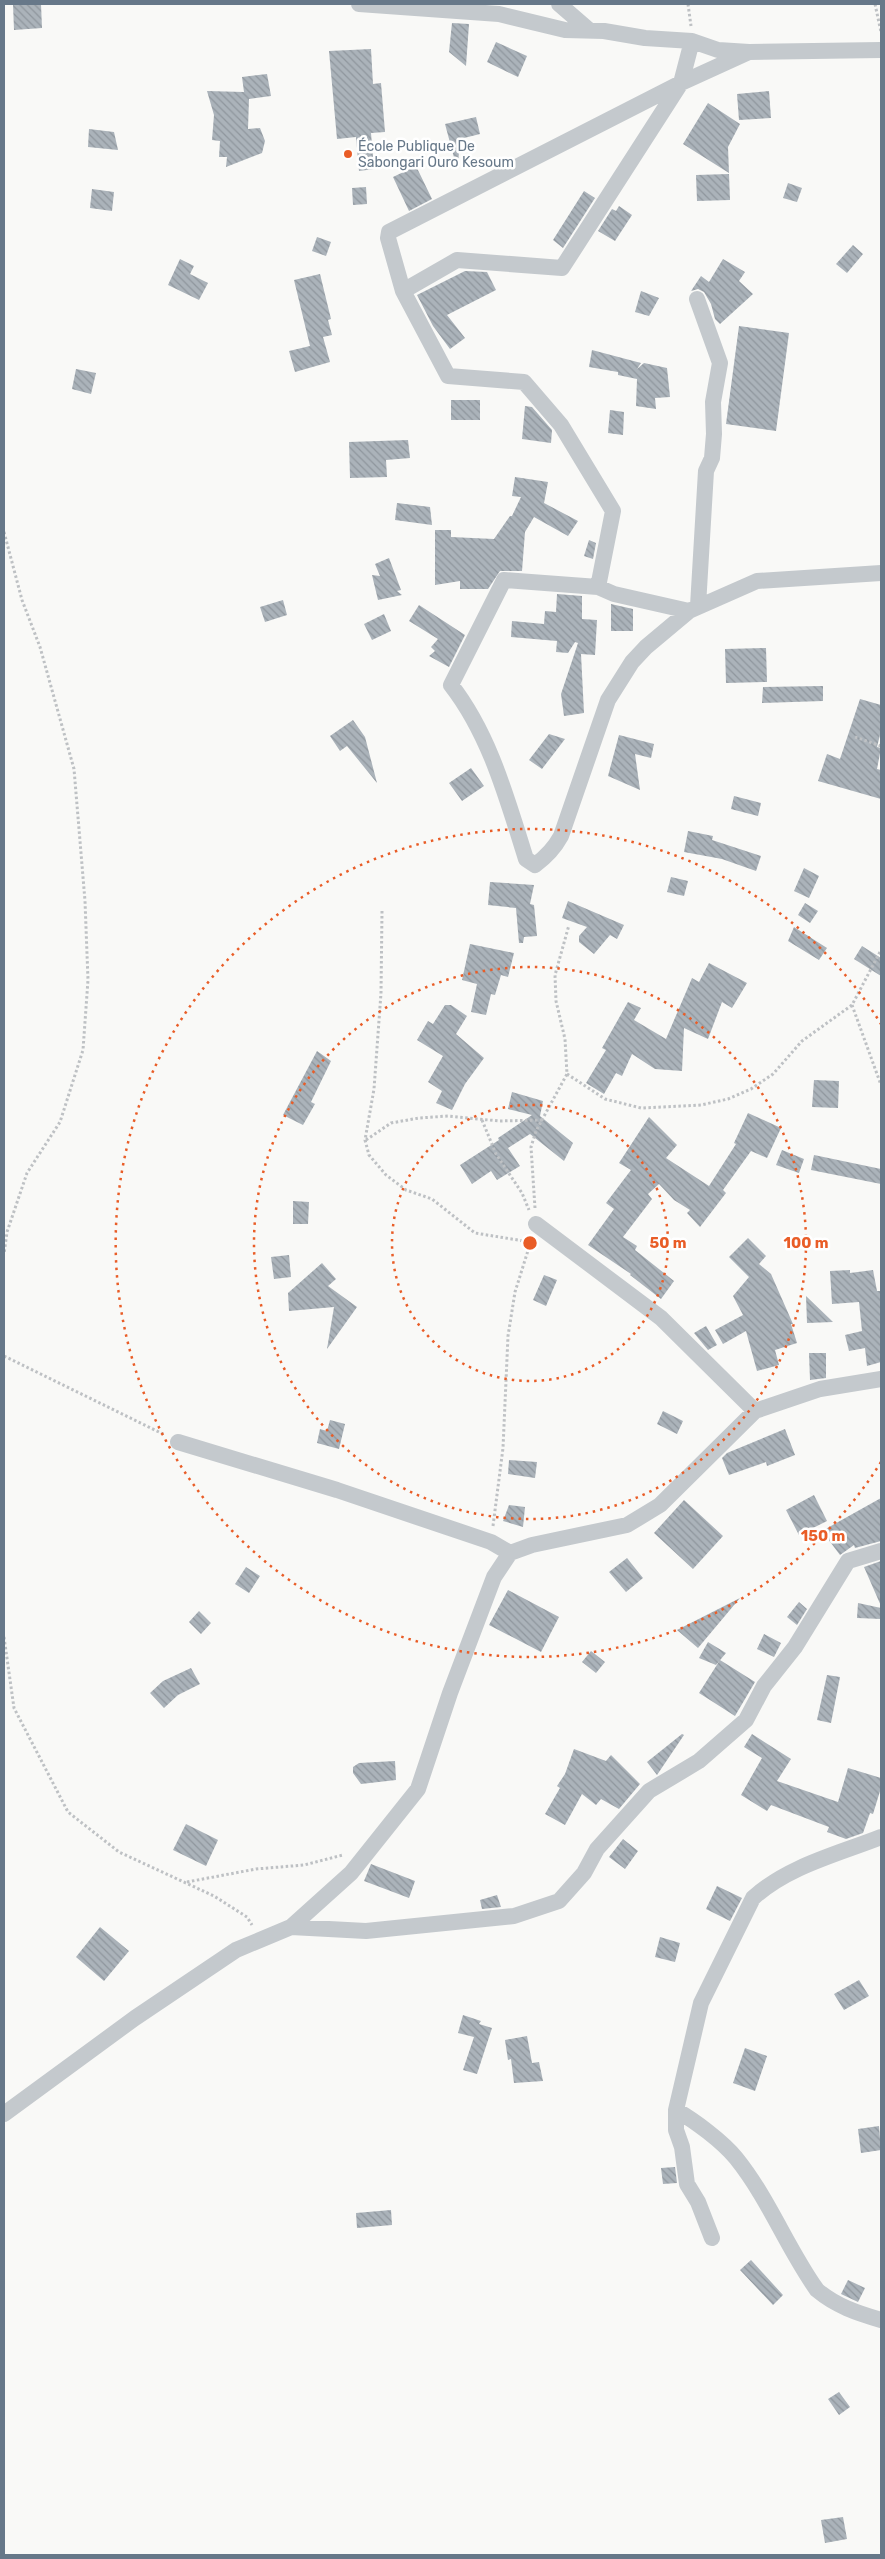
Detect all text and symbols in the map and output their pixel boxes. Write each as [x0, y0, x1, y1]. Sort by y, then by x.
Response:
place label: École Publique De Sabongari Ouro Kesoum [358, 137, 514, 171]
marker: École Publique De Sabongari Ouro Kesoum [342, 148, 354, 160]
centre of rings [521, 1234, 539, 1252]
text: 50 m [650, 1234, 686, 1252]
text: 100 m [784, 1234, 828, 1252]
text: 150 m [801, 1527, 845, 1545]

